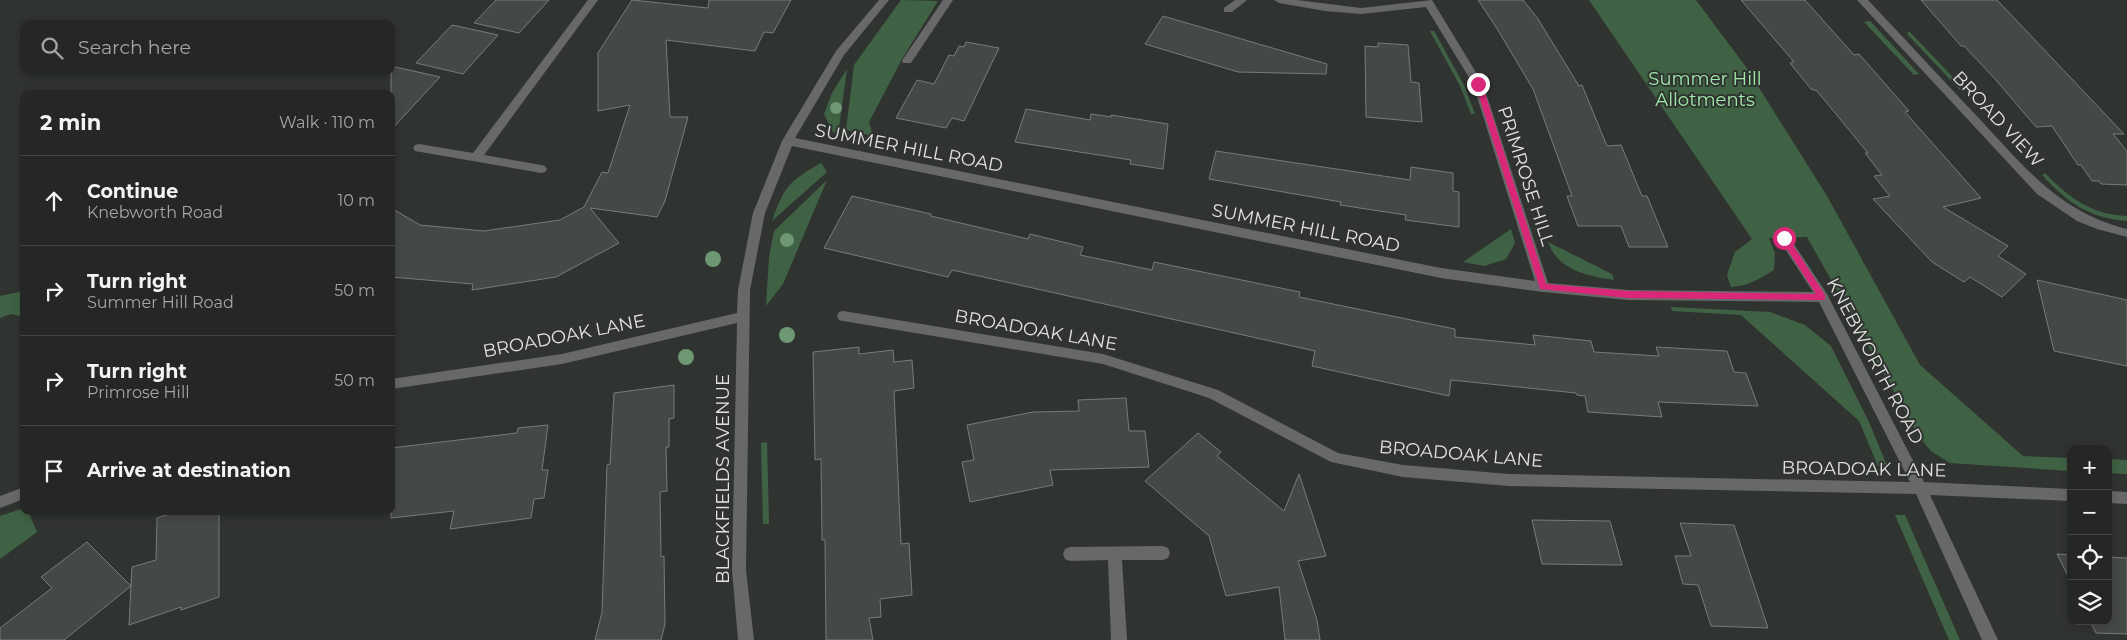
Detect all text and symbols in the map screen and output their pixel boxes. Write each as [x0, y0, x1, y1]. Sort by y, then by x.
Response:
search box [20, 20, 395, 75]
icon: search [38, 34, 66, 62]
text: Search here [78, 36, 191, 59]
street label: BROAD VIEW [1948, 66, 2048, 172]
park label: Summer Hill Allotments [1648, 68, 1762, 111]
route end [1467, 73, 1490, 96]
street label: PRIMROSE HILL [1493, 103, 1559, 249]
text: 2 min [40, 110, 101, 135]
text: Walk · 110 m [279, 113, 375, 132]
street label: SUMMER HILL ROAD [813, 119, 1005, 177]
text: Continue [87, 180, 178, 203]
icon: ahead [40, 187, 68, 215]
text: 10 m [337, 191, 375, 210]
street label: SUMMER HILL ROAD [1210, 199, 1402, 257]
text: Knebworth Road [87, 203, 223, 222]
route start [1773, 227, 1796, 250]
text: Turn right [87, 270, 187, 293]
street label: KNEBWORTH ROAD [1822, 274, 1928, 448]
icon: right [40, 277, 68, 305]
text: 50 m [334, 281, 375, 300]
text: Summer Hill Road [87, 293, 234, 312]
street label: BROADOAK LANE [953, 305, 1119, 355]
street label: BROADOAK LANE [481, 309, 647, 363]
text: Turn right [87, 360, 187, 383]
icon: right [40, 367, 68, 395]
text: 50 m [334, 371, 375, 390]
street label: BLACKFIELDS AVENUE [712, 374, 734, 584]
text: Primrose Hill [87, 383, 190, 402]
street label: BROADOAK LANE [1378, 436, 1544, 472]
map controls [2067, 445, 2112, 625]
button: + [2067, 445, 2112, 490]
icon: arrive [40, 457, 68, 485]
street label: BROADOAK LANE [1781, 457, 1947, 481]
text: Arrive at destination [87, 459, 291, 482]
button: − [2067, 490, 2112, 535]
button: locate [2067, 535, 2112, 580]
button: layers [2067, 580, 2112, 625]

